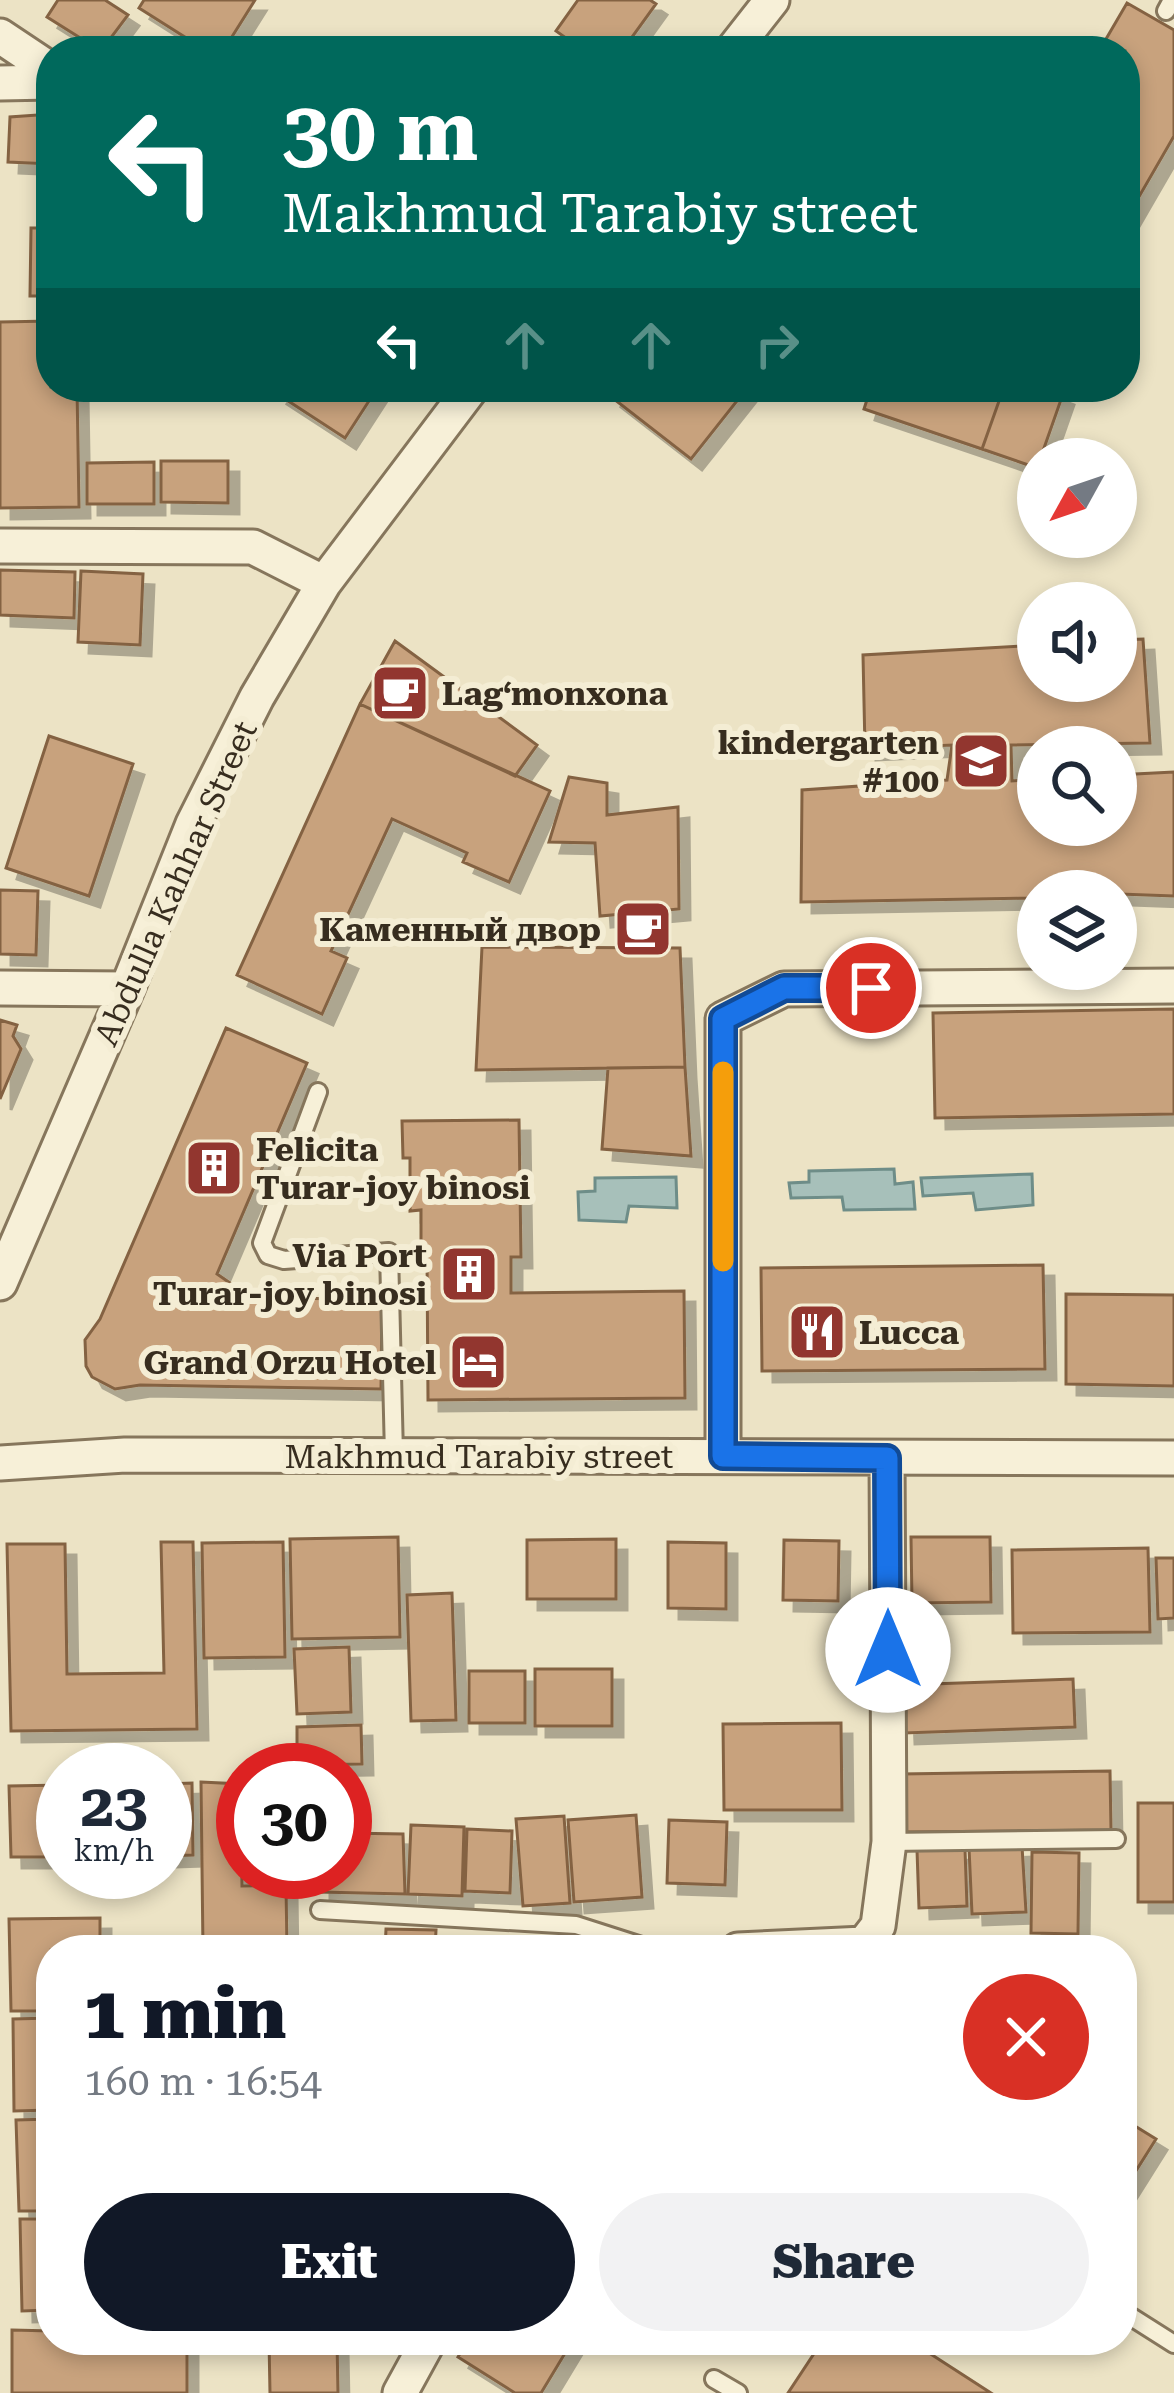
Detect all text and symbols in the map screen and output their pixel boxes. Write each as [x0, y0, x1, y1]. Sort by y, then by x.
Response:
text: 30 m [282, 82, 478, 180]
icon: left [84, 84, 240, 240]
text: Makhmud Tarabiy street [282, 182, 918, 245]
icon: left [366, 312, 432, 378]
icon: ahead [492, 312, 558, 378]
icon: ahead [618, 312, 684, 378]
icon: right [744, 312, 810, 378]
north arrow [1017, 438, 1137, 558]
map controls [1017, 438, 1137, 990]
button: sound [1017, 582, 1137, 702]
cafe icon: Lagʻmonxona [369, 662, 431, 724]
place label: Lagʻmonxona [442, 674, 669, 713]
street label: Abdulla Kahhar Street [86, 715, 265, 1052]
place label: kindergarten #100 [718, 723, 939, 800]
button: search [1017, 726, 1137, 846]
school or university icon: kindergarten #100 [950, 730, 1012, 792]
button: layers [1017, 870, 1137, 990]
cafe icon: Каменный двор [612, 898, 674, 960]
place label: Каменный двор [319, 910, 601, 949]
pin [820, 937, 922, 1039]
icon: arrive [838, 955, 904, 1021]
place label: Felicita Turar-joy binosi [256, 1130, 530, 1207]
building icon: Felicita Turar-joy binosi [183, 1137, 245, 1199]
place label: Via Port Turar-joy binosi [153, 1236, 427, 1313]
building icon: Via Port Turar-joy binosi [438, 1243, 500, 1305]
restaurant icon: Lucca [786, 1301, 848, 1363]
place label: Lucca [859, 1313, 960, 1352]
hotel icon: Grand Orzu Hotel [447, 1331, 509, 1393]
place label: Grand Orzu Hotel [144, 1343, 436, 1382]
street label: Makhmud Tarabiy street [285, 1437, 673, 1476]
position arrow [825, 1587, 951, 1713]
speed limit sign: 30 [216, 1743, 372, 1899]
text: 23 [80, 1770, 148, 1841]
text: km/h [74, 1833, 154, 1868]
text: 1 min [84, 1971, 286, 2056]
button: close [963, 1974, 1089, 2100]
text: 160 m · 16:54 [84, 2059, 322, 2105]
button: Exit [84, 2193, 575, 2331]
button: Share [599, 2193, 1089, 2331]

